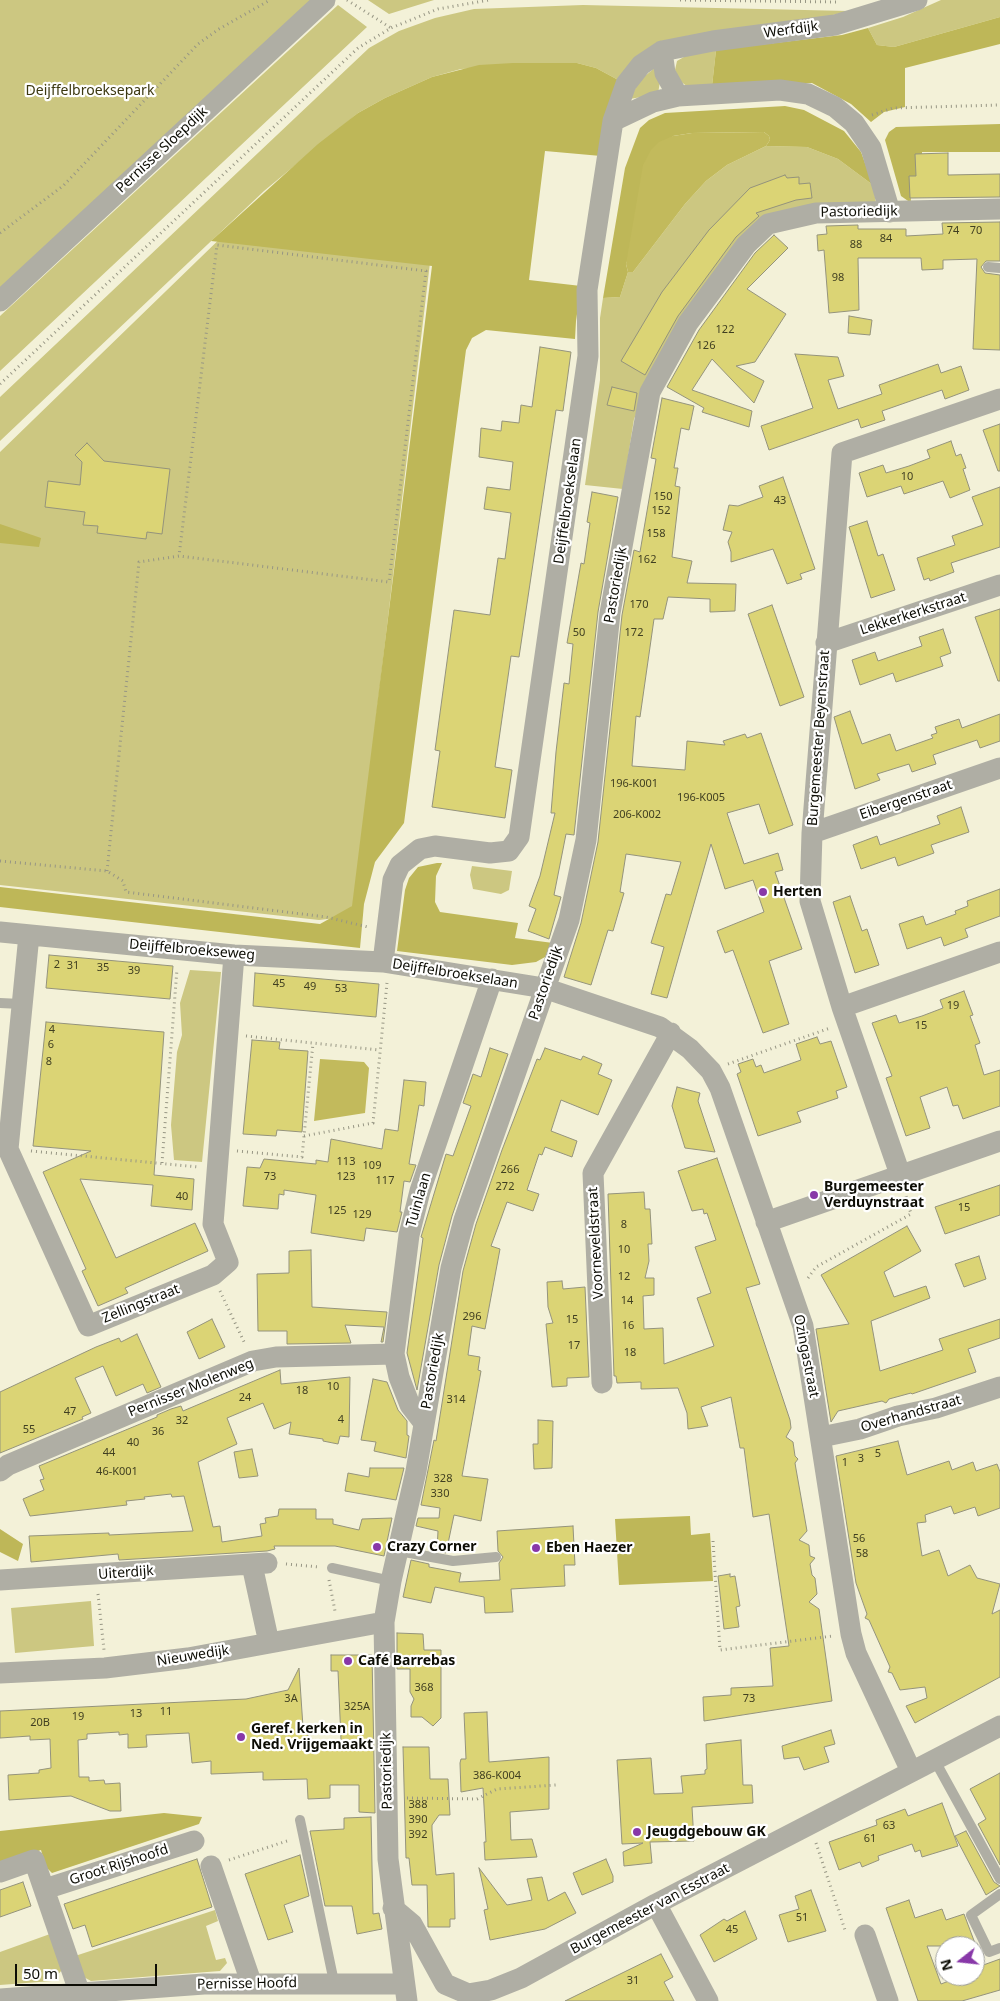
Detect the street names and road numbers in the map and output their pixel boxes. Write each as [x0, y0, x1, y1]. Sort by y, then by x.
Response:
street label: Werfdijk [763, 18, 819, 42]
street label: Pernisse Sloepdijk [113, 103, 211, 197]
street label: Pastoriedijk [820, 203, 898, 221]
street label: Deijffelbroekselaan [551, 437, 585, 565]
street label: Pastoriedijk [601, 546, 631, 624]
street label: Lekkerkerkstraat [858, 589, 968, 639]
street label: Burgemeester Beyenstraat [804, 649, 834, 827]
street label: Eibergenstraat [858, 776, 954, 824]
street label: Deijffelbroekseweg [128, 936, 256, 964]
street label: Pastoriedijk [525, 944, 567, 1022]
street label: Deijffelbroekselaan [391, 956, 519, 992]
street label: Tuinlaan [403, 1171, 435, 1229]
street label: Voorneveldstraat [585, 1186, 607, 1300]
street label: Zellingstraat [100, 1281, 182, 1327]
street label: Ozingastraat [790, 1313, 822, 1399]
street label: Pastoriedijk [418, 1332, 448, 1410]
street label: Pernisser Molenweg [126, 1355, 256, 1421]
street label: Overhandstraat [859, 1392, 963, 1436]
street label: Uiterdijk [98, 1563, 154, 1583]
street label: Nieuwedijk [156, 1642, 230, 1670]
street label: Pastoriedijk [378, 1732, 396, 1810]
street label: Groot Rijshoofd [67, 1841, 171, 1889]
street label: Burgemeester van Esstraat [568, 1860, 732, 1958]
street label: Pernisse Hoofd [197, 1975, 297, 1993]

